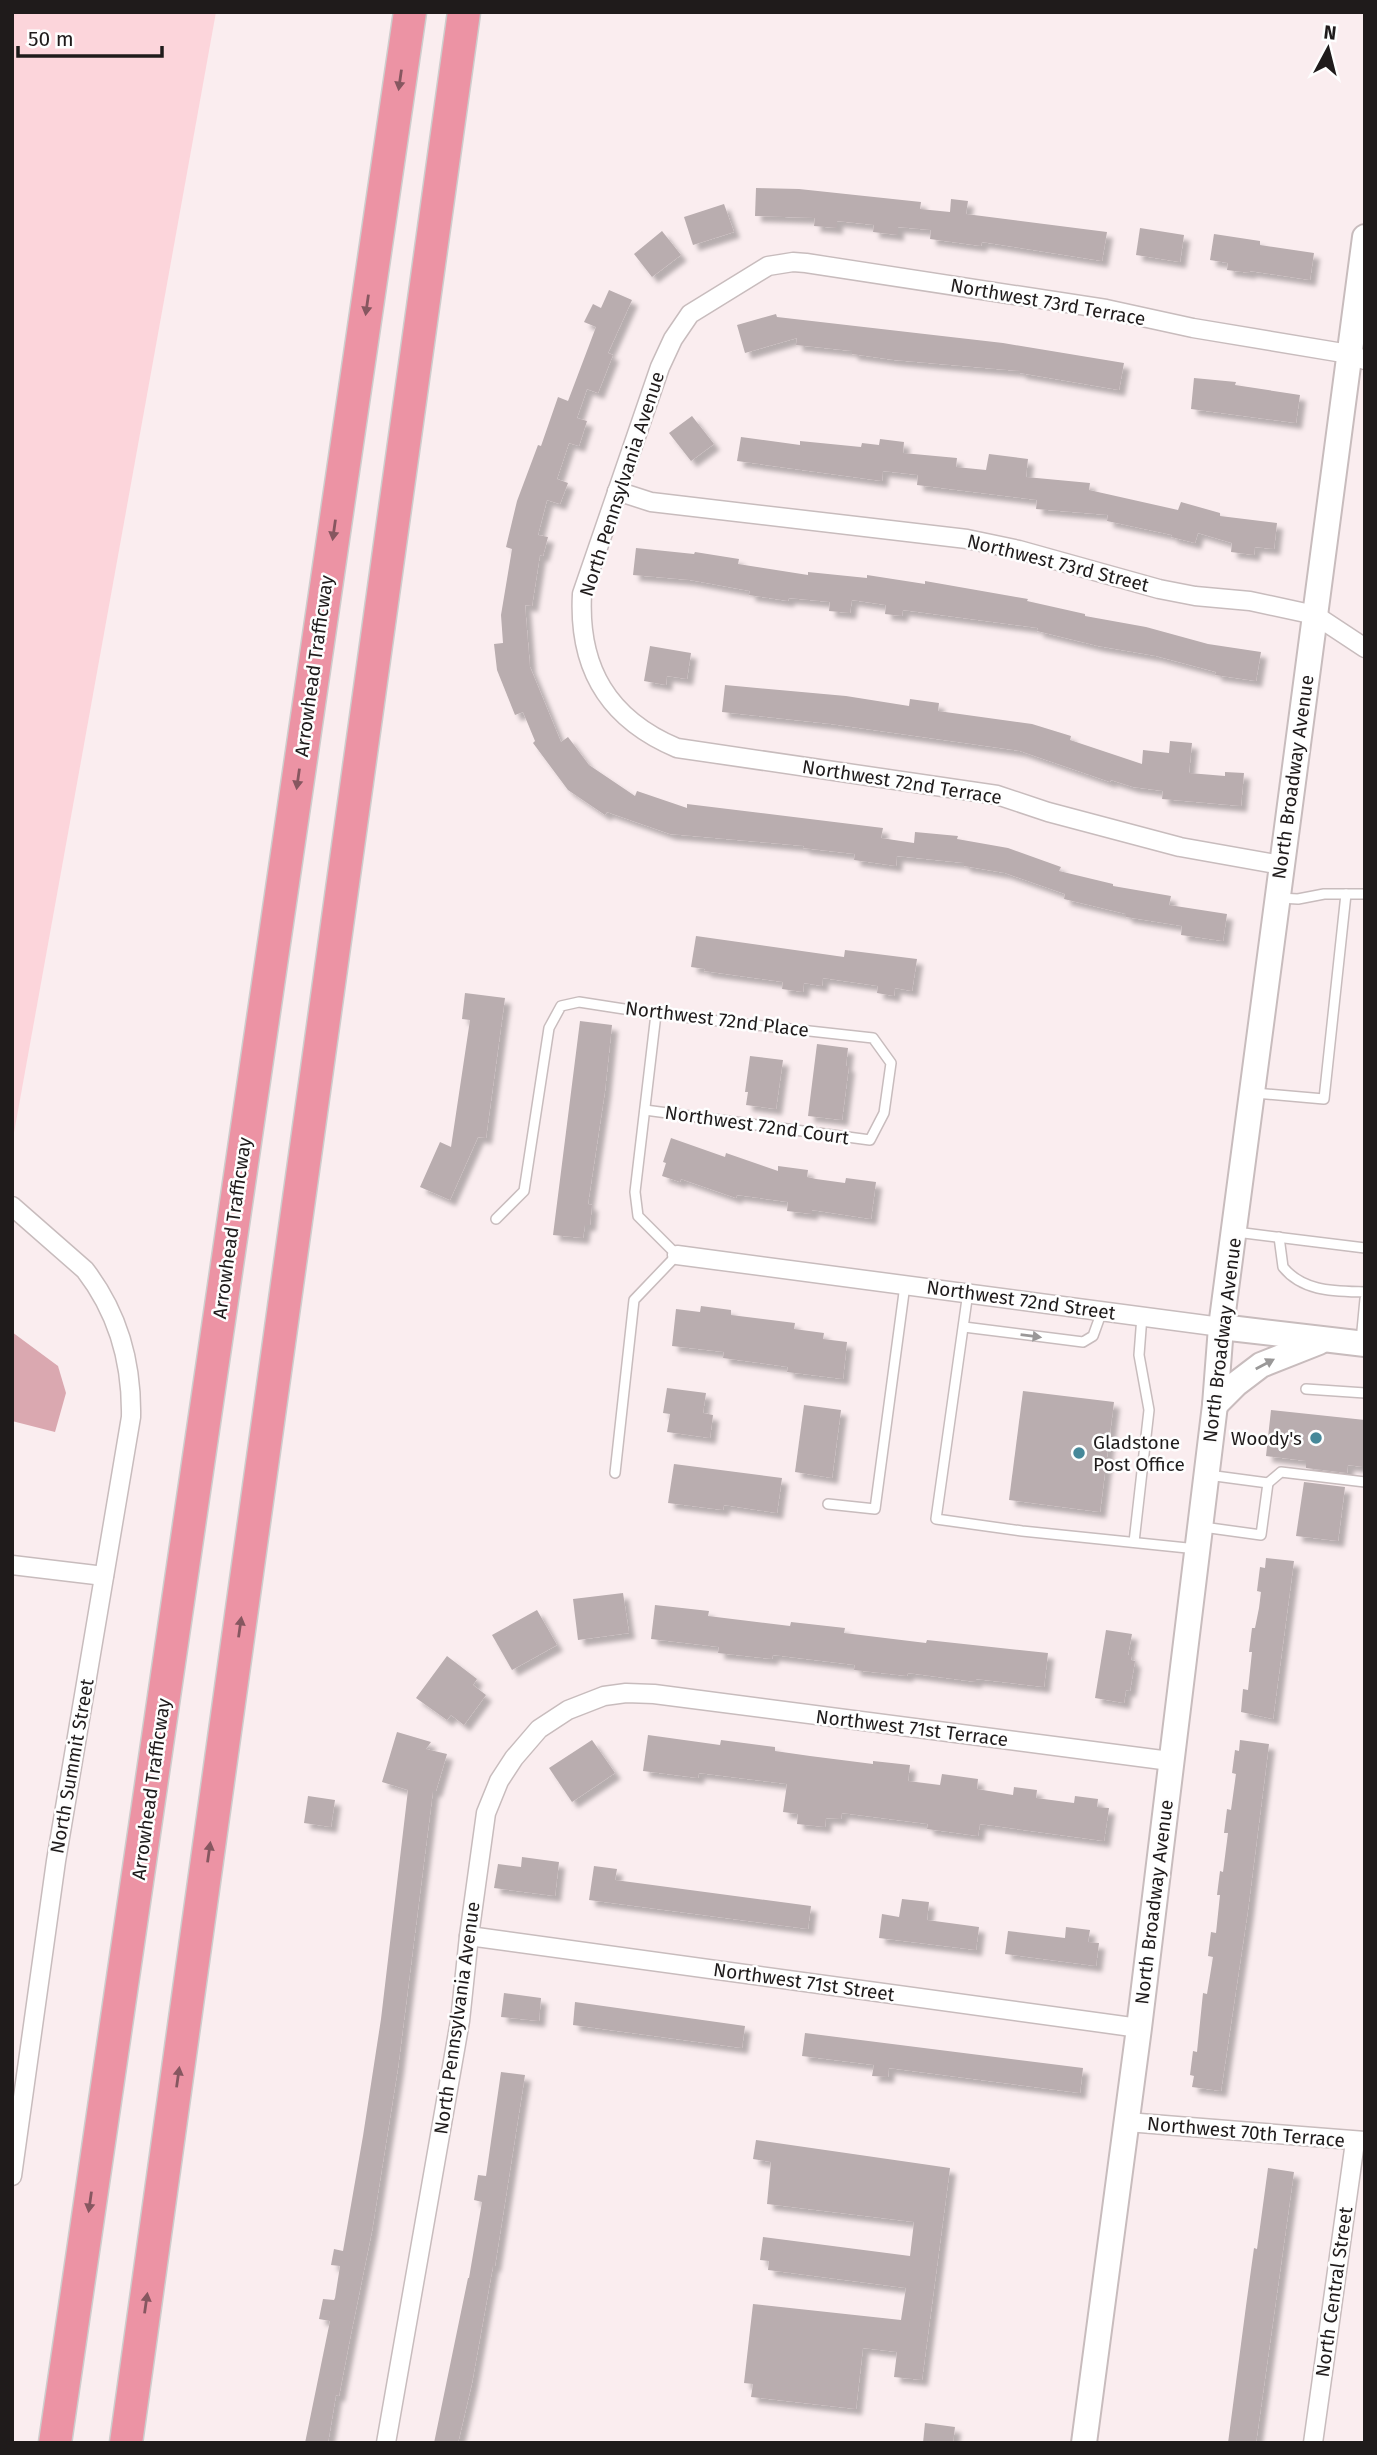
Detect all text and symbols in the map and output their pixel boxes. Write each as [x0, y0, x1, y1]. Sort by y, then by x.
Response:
scale bar [18, 14, 161, 58]
north arrow [1293, 14, 1363, 84]
text: N [1322, 20, 1338, 45]
text: 50 m [28, 26, 74, 52]
one-way arrow [394, 69, 405, 91]
street label: Northwest 73rd Terrace [949, 274, 1147, 330]
one-way arrow [361, 294, 372, 316]
street label: North Pennsylvania Avenue [575, 369, 669, 599]
one-way arrow [328, 519, 339, 541]
street label: Northwest 73rd Street [965, 529, 1151, 597]
street label: Arrowhead Trafficway [290, 573, 338, 758]
street label: North Broadway Avenue [1267, 673, 1319, 881]
street label: Northwest 72nd Terrace [801, 755, 1003, 809]
one-way arrow [292, 769, 303, 791]
street label: Northwest 72nd Place [624, 996, 810, 1042]
street label: Northwest 72nd Court [663, 1101, 851, 1149]
street label: Arrowhead Trafficway [208, 1135, 256, 1320]
street label: North Broadway Avenue [1198, 1236, 1246, 1444]
street label: Northwest 72nd Street [925, 1275, 1117, 1325]
one-way arrow [1020, 1330, 1042, 1341]
one-way arrow [1256, 1358, 1275, 1370]
place label: Woody's [1231, 1427, 1302, 1450]
marker: Woody's [1308, 1430, 1324, 1446]
place label: Gladstone Post Office [1093, 1431, 1185, 1476]
marker: Gladstone Post Office [1071, 1445, 1087, 1461]
one-way arrow [235, 1615, 246, 1637]
street label: North Summit Street [45, 1677, 99, 1855]
street label: Arrowhead Trafficway [127, 1696, 175, 1881]
street label: Northwest 71st Terrace [814, 1705, 1010, 1751]
street label: North Broadway Avenue [1130, 1798, 1178, 2006]
one-way arrow [204, 1841, 215, 1863]
street label: North Pennsylvania Avenue [429, 1900, 485, 2136]
street label: Northwest 71st Street [712, 1958, 896, 2006]
one-way arrow [172, 2066, 183, 2088]
street label: Northwest 70th Terrace [1146, 2112, 1346, 2152]
one-way arrow [84, 2192, 95, 2214]
street label: North Central Street [1311, 2205, 1357, 2379]
one-way arrow [141, 2291, 152, 2313]

